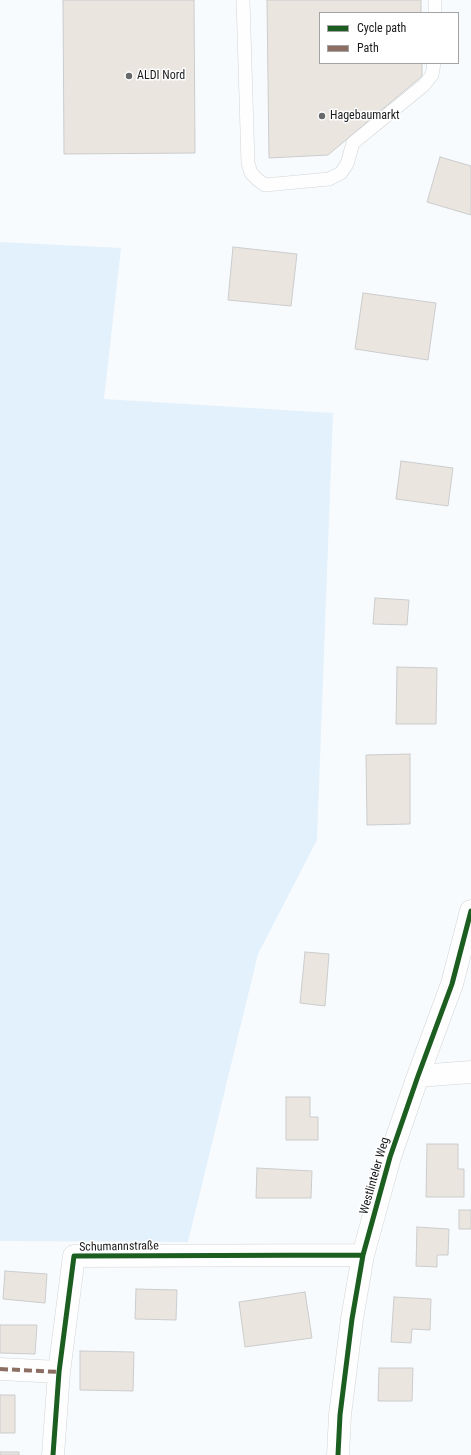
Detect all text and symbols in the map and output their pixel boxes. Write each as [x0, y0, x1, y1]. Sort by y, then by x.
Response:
legend [319, 12, 459, 64]
text: Cycle path [357, 21, 406, 35]
text: Path [357, 41, 379, 55]
place label: ALDI Nord [137, 69, 185, 83]
marker: ALDI Nord [124, 71, 134, 81]
place label: Hagebaumarkt [330, 109, 400, 123]
marker: Hagebaumarkt [317, 111, 327, 121]
street label: Westlinteler Weg [357, 1136, 393, 1216]
street label: Schumannstraße [79, 1239, 159, 1255]

